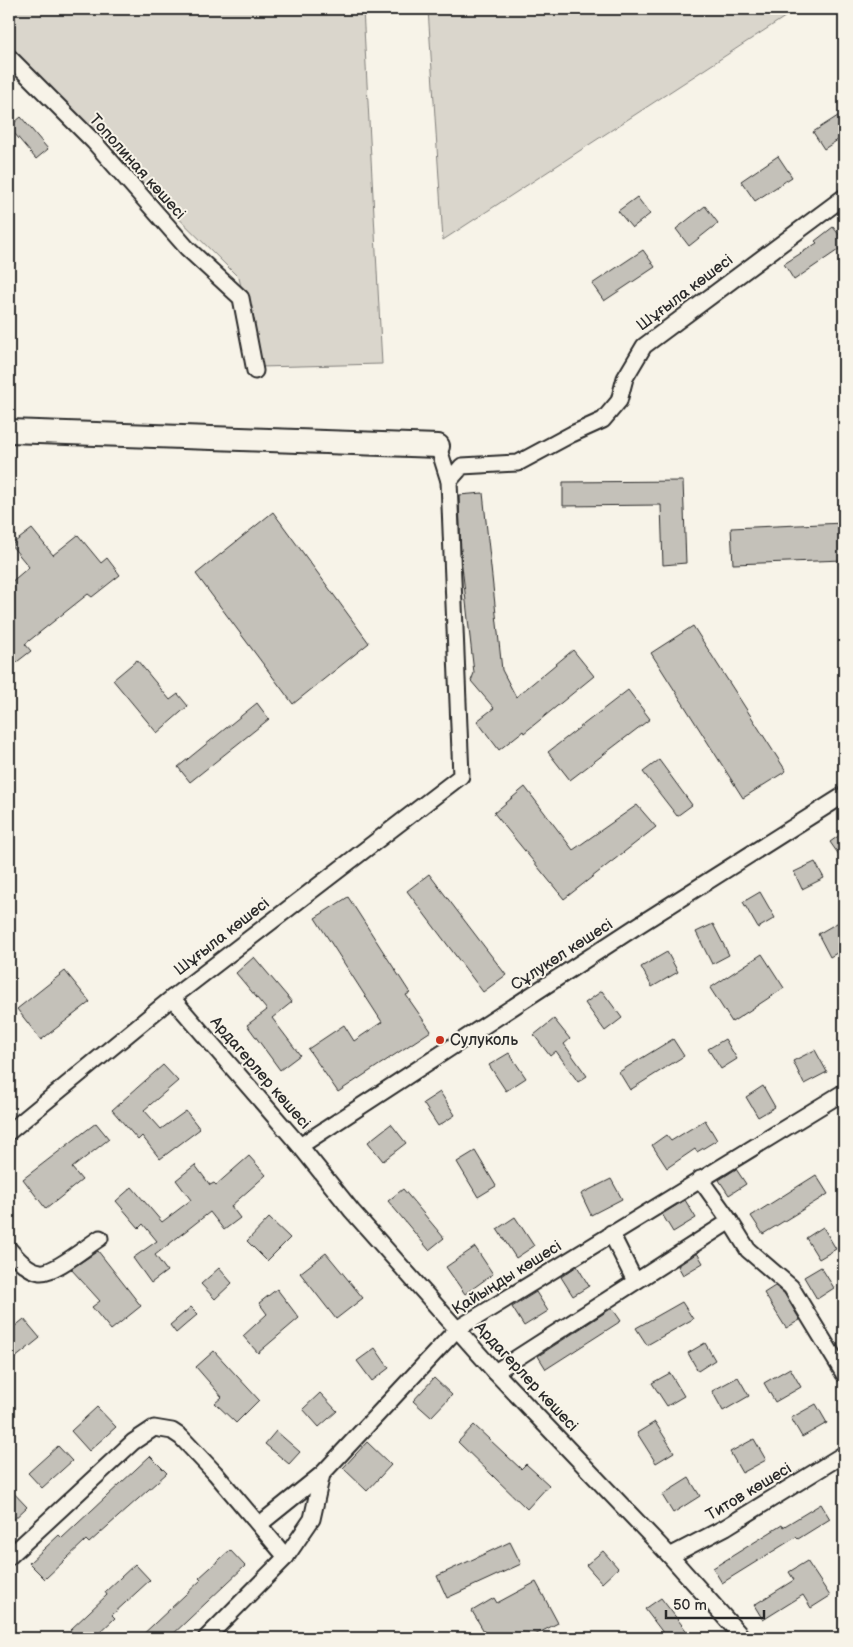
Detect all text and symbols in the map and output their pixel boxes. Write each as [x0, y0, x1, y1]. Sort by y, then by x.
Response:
street label: Тополиная көшесі [85, 110, 189, 224]
street label: Шұғыла көшесі [633, 251, 737, 335]
street label: Шұғыла көшесі [171, 894, 273, 980]
street label: Сұлукөл көшесі [508, 915, 616, 995]
street label: Ардагерлер көшесі [205, 1012, 314, 1133]
place label: Сулуколь [450, 1031, 518, 1050]
marker: Сулуколь [434, 1034, 446, 1046]
street label: Қайыңды көшесі [449, 1237, 565, 1319]
street label: Ардагерлер көшесі [470, 1317, 582, 1436]
street label: Титов көшесі [703, 1459, 795, 1525]
scale bar [666, 1587, 763, 1619]
text: 50 m [673, 1596, 707, 1615]

